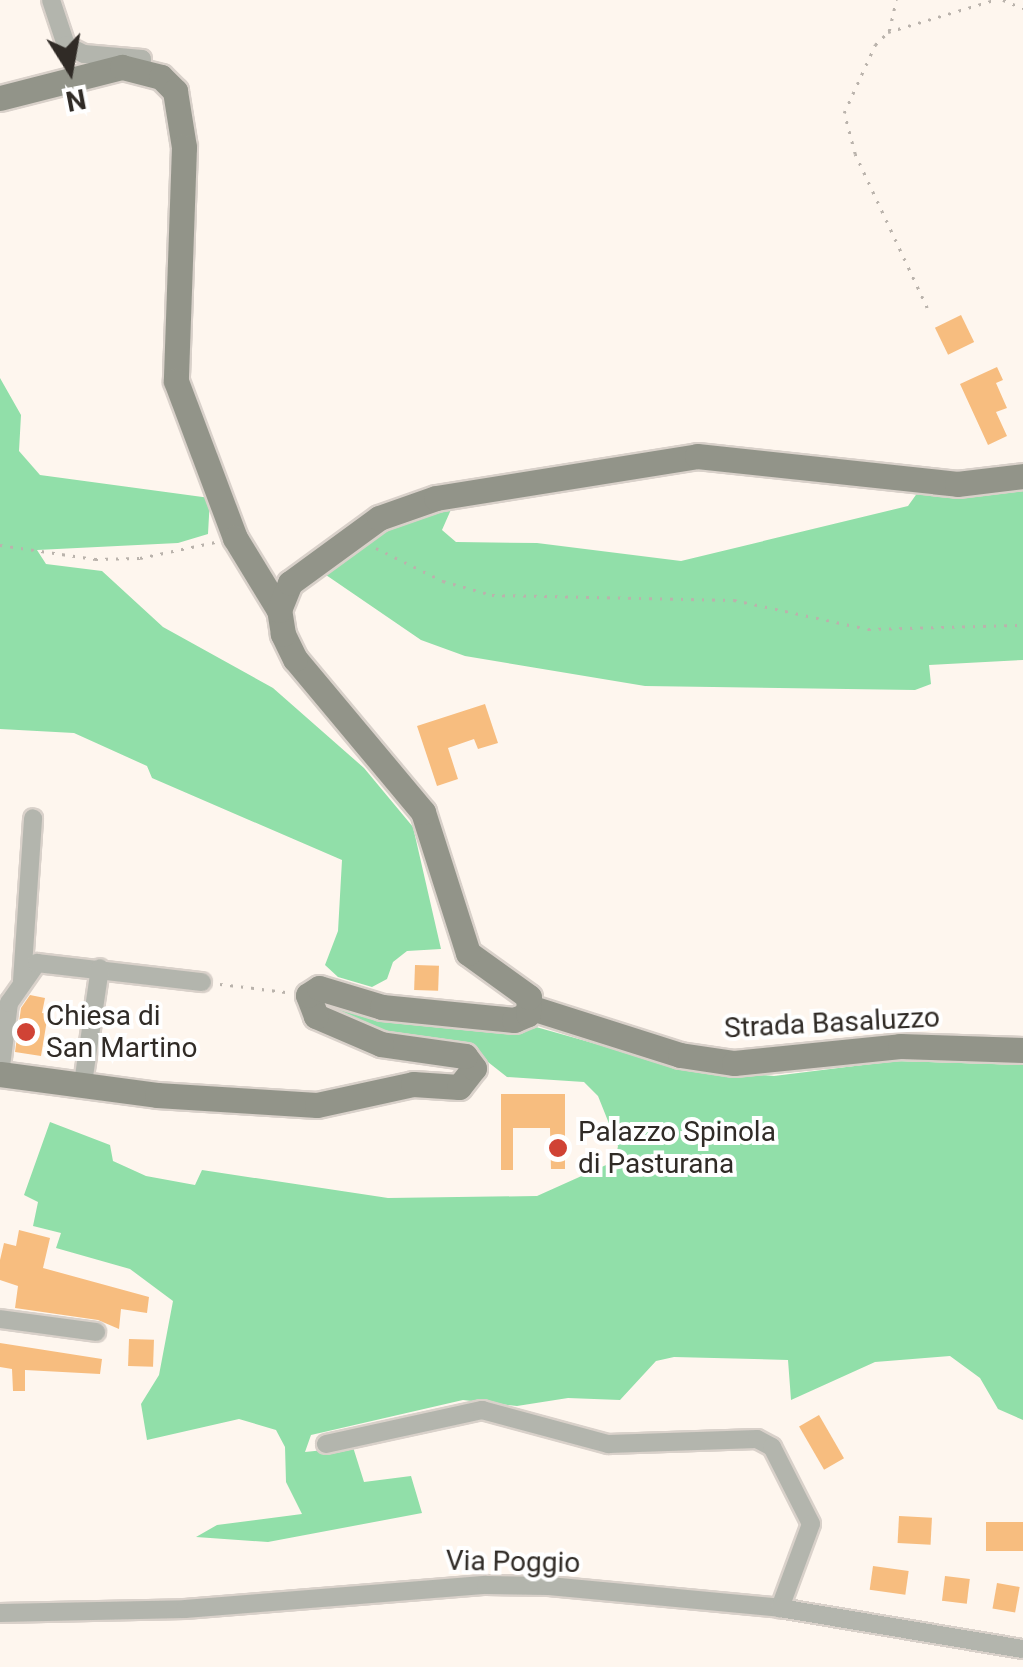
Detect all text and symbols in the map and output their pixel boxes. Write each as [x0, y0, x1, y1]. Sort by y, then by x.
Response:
north arrow [20, 20, 120, 120]
text: N [63, 82, 89, 118]
place label: Chiesa di San Martino [46, 999, 198, 1065]
street label: Strada Basaluzzo [723, 1001, 941, 1045]
marker: Chiesa di San Martino [15, 1021, 37, 1043]
place label: Palazzo Spinola di Pasturana [578, 1115, 776, 1181]
marker: Palazzo Spinola di Pasturana [547, 1137, 569, 1159]
street label: Via Poggio [445, 1544, 581, 1580]

